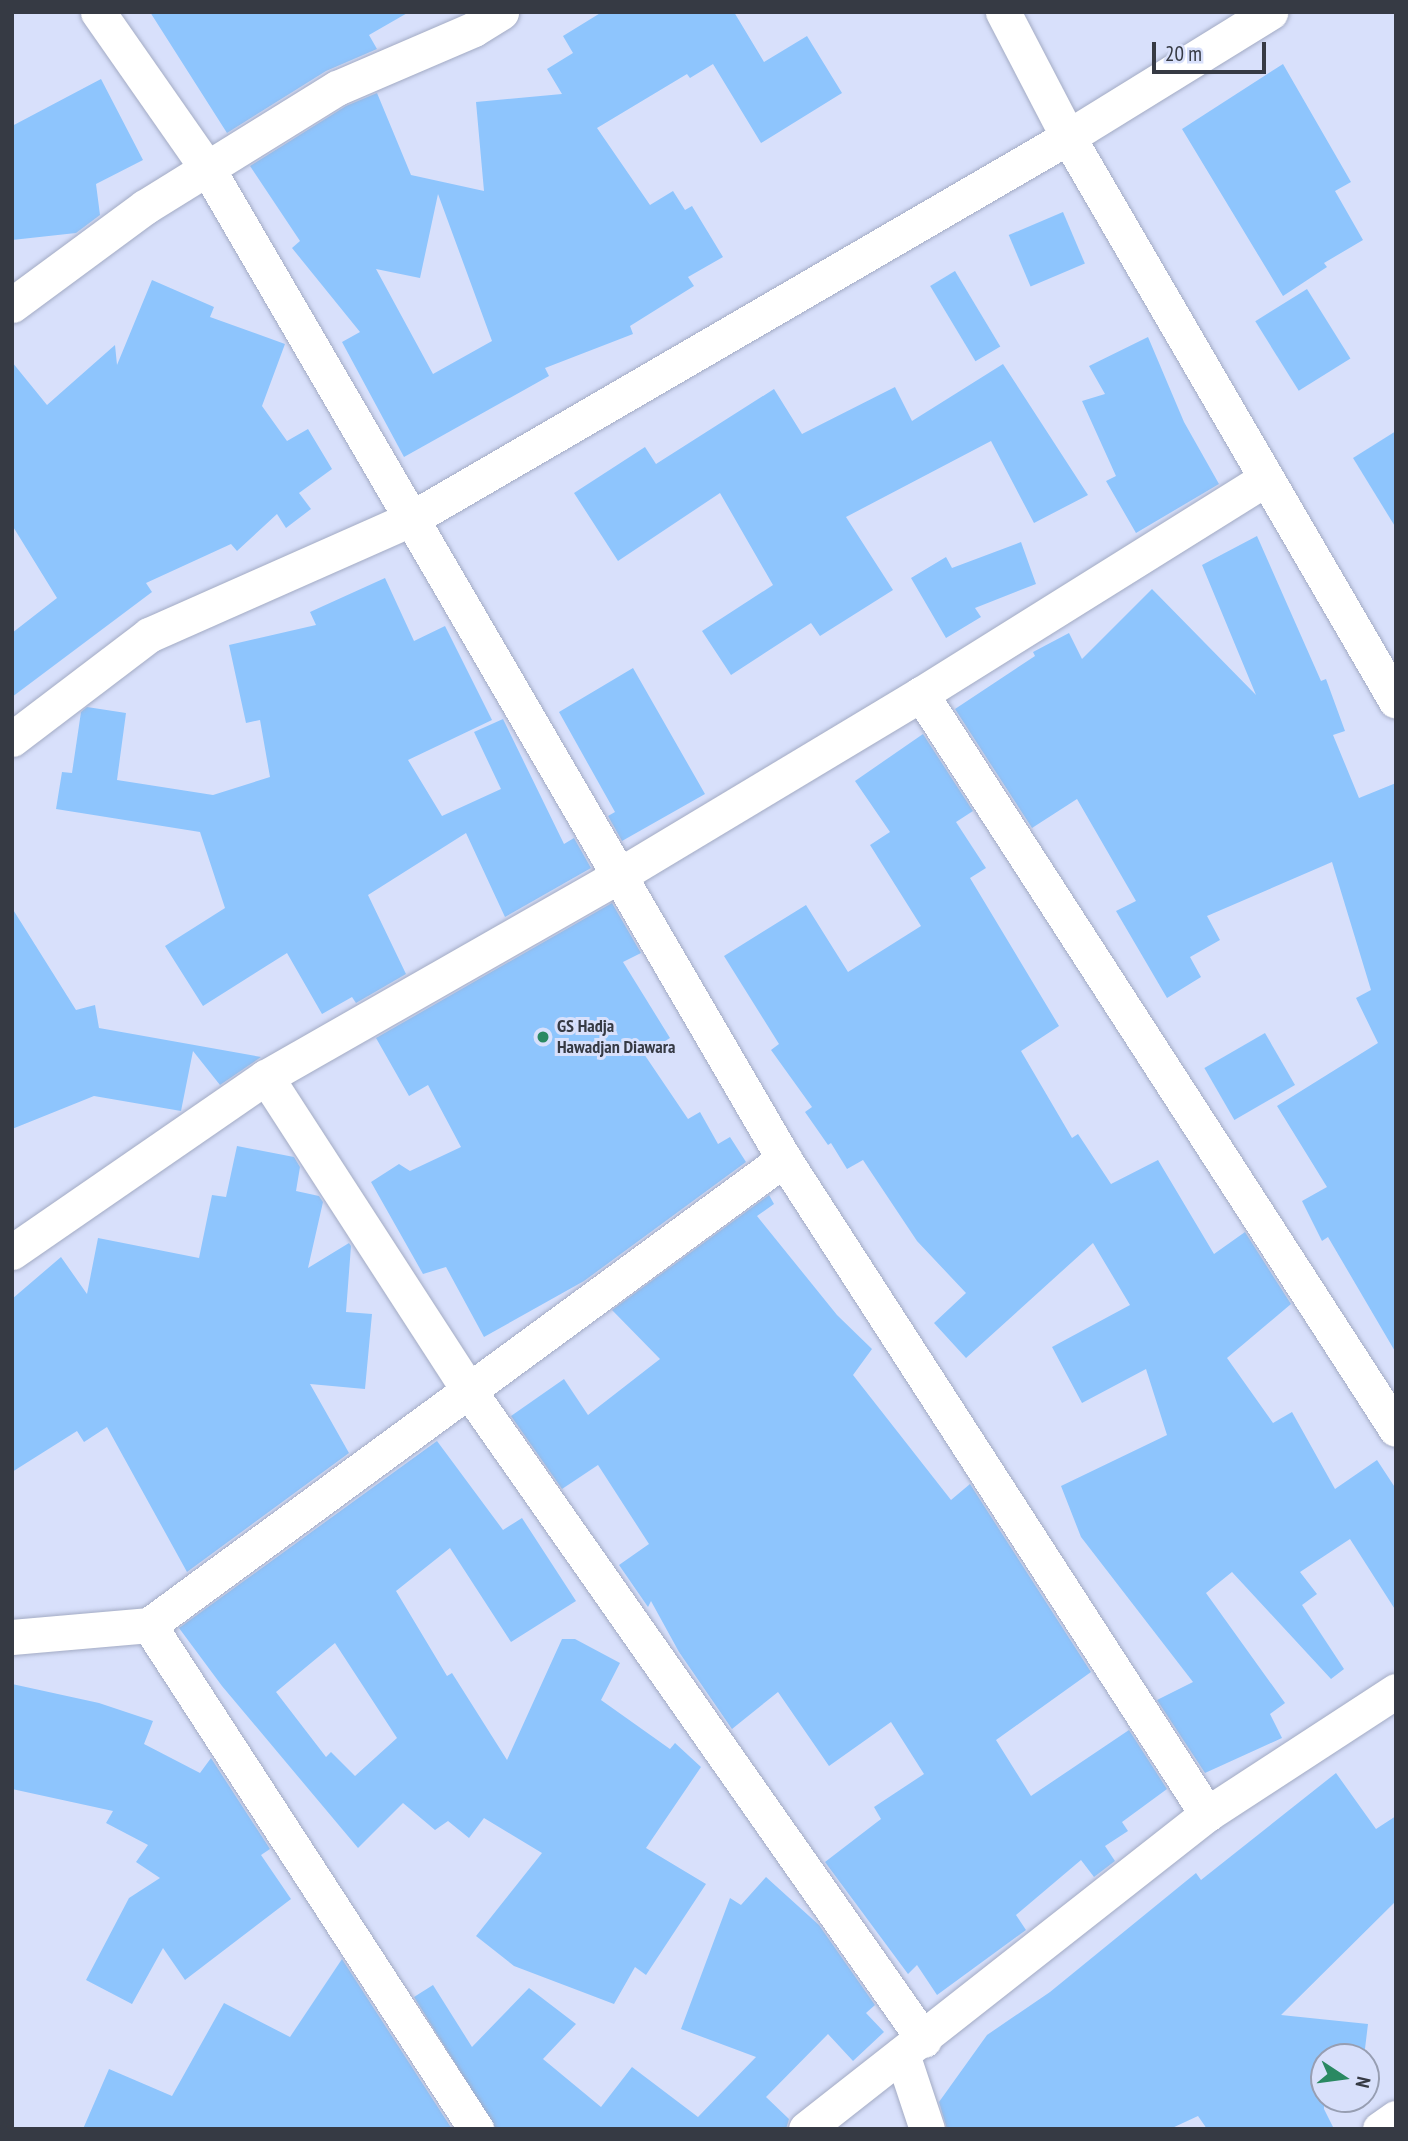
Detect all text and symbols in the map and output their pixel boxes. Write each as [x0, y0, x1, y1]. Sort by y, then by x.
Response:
scale bar [1156, 28, 1270, 72]
text: 20 m [1165, 40, 1202, 67]
place label: GS Hadja Hawadjan Diawara [557, 1016, 675, 1058]
marker: GS Hadja Hawadjan Diawara [535, 1029, 551, 1045]
north arrow [1310, 2043, 1380, 2113]
text: N [1351, 2075, 1376, 2090]

